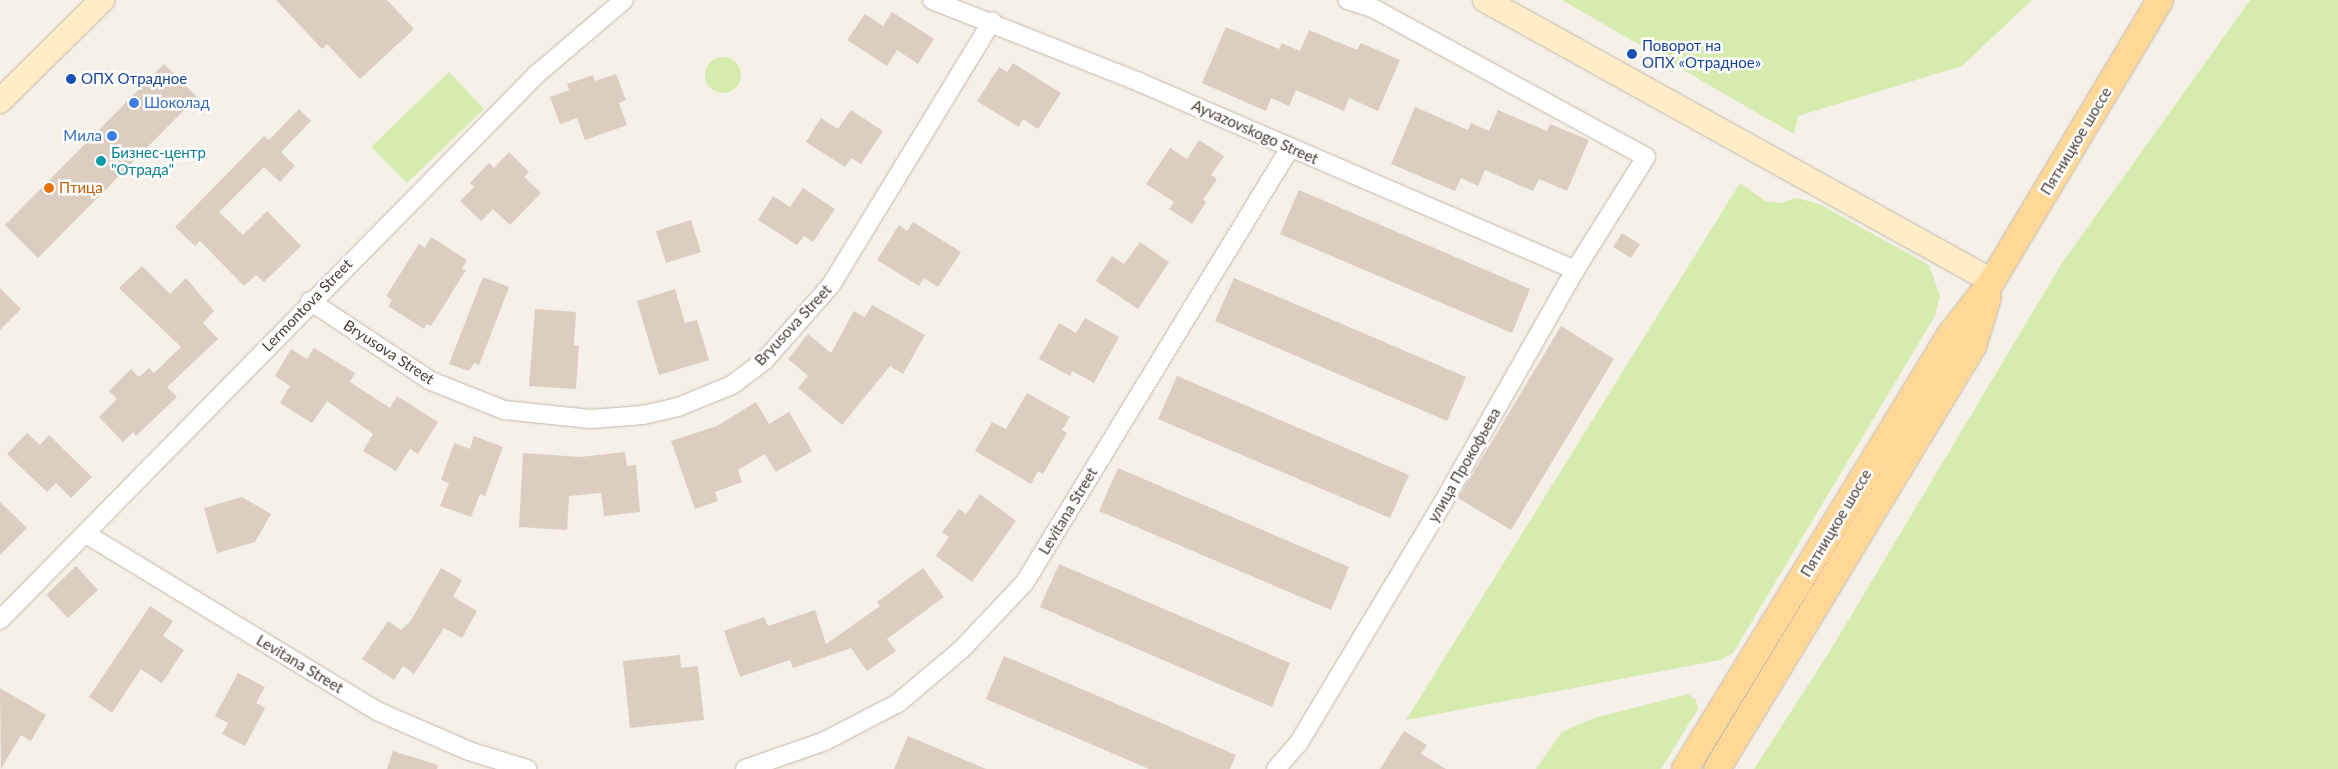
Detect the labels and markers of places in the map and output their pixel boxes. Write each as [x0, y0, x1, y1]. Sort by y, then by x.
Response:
place label: Поворот на ОПХ «Отрадное» [1642, 36, 1761, 71]
marker: Поворот на ОПХ «Отрадное» [1626, 48, 1638, 60]
place label: ОПХ Отрадное [81, 70, 187, 88]
marker: ОПХ Отрадное [65, 73, 77, 85]
place label: Шоколад [144, 94, 210, 112]
marker: Шоколад [128, 97, 140, 109]
place label: Мила [63, 127, 102, 145]
marker: Мила [106, 130, 118, 142]
place label: Бизнес-центр "Отрада" [111, 143, 206, 178]
marker: Бизнес-центр "Отрада" [95, 155, 107, 167]
place label: Птица [59, 179, 103, 197]
marker: Птица [43, 182, 55, 194]

